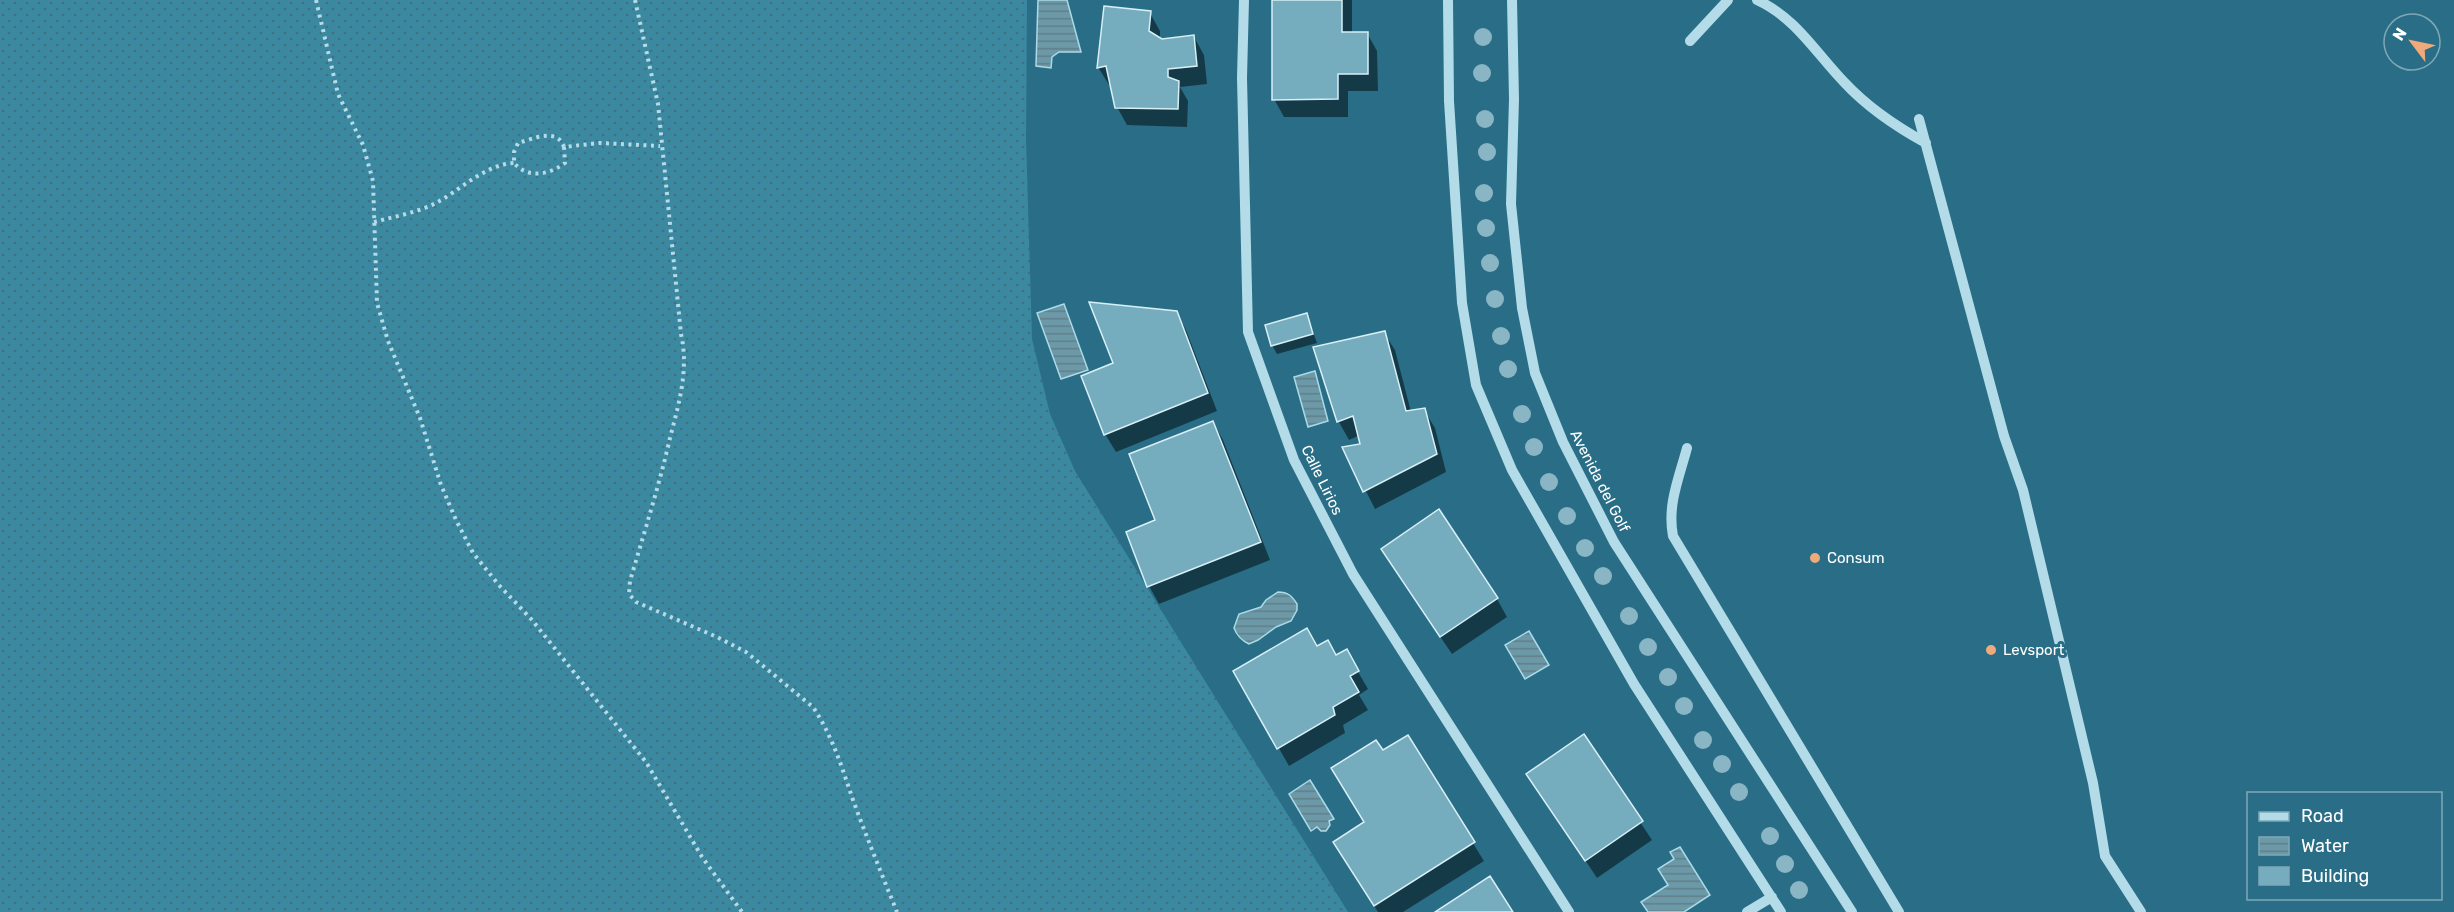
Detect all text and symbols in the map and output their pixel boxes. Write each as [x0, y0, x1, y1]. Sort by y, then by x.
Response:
north arrow [2382, 12, 2442, 72]
text: N [2389, 24, 2411, 44]
street label: Avenida del Golf [1566, 427, 1634, 535]
street label: Calle Lirios [1297, 442, 1347, 518]
place label: Consum [1827, 549, 1885, 567]
marker: Consum [1808, 551, 1822, 565]
place label: Levsport [2003, 641, 2064, 659]
marker: Levsport [1984, 643, 1998, 657]
legend [2247, 792, 2442, 900]
text: Road [2301, 805, 2344, 827]
text: Water [2301, 835, 2349, 857]
text: Building [2301, 865, 2369, 887]

